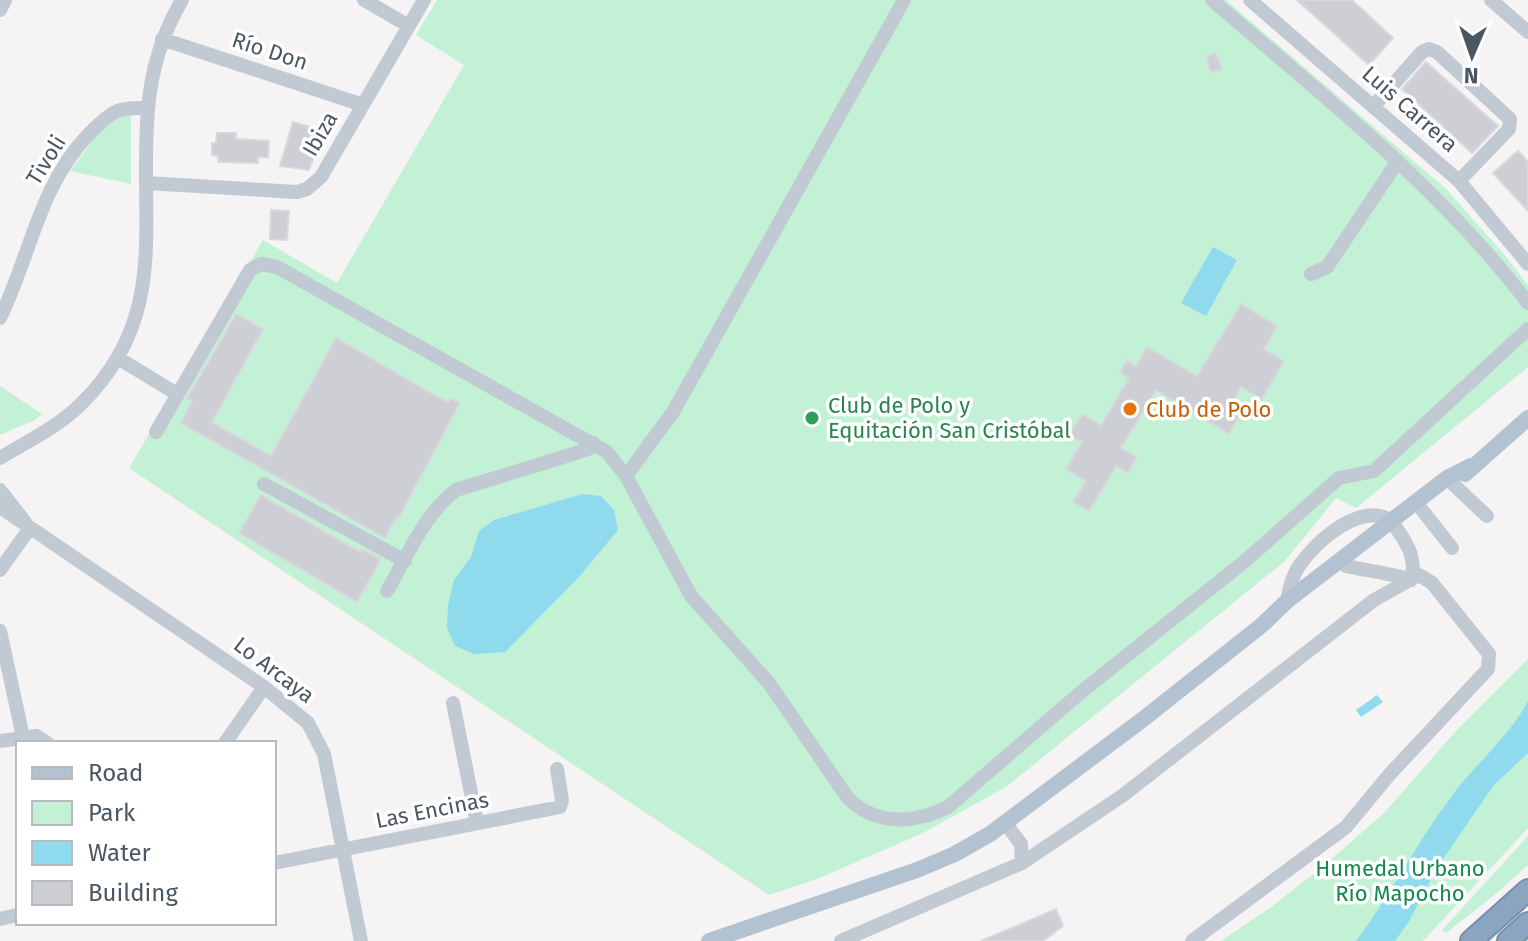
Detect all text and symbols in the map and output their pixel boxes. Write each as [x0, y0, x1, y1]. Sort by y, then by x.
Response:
north arrow [1432, 16, 1512, 96]
street label: Río Don [229, 26, 311, 76]
street label: Luis Carrera [1357, 60, 1463, 158]
text: N [1464, 62, 1479, 89]
street label: Ibiza [297, 107, 343, 161]
street label: Tivoli [20, 130, 72, 190]
place label: Club de Polo y Equitación San Cristóbal [828, 392, 1071, 444]
place label: Club de Polo [1146, 396, 1271, 423]
marker: Club de Polo [1121, 400, 1139, 418]
marker: Club de Polo y Equitación San Cristóbal [803, 409, 821, 427]
street label: Lo Arcaya [228, 631, 320, 709]
legend [16, 741, 276, 925]
text: Road [88, 759, 143, 787]
street label: Las Encinas [373, 786, 491, 834]
text: Park [88, 799, 136, 827]
text: Water [88, 839, 152, 867]
park label: Humedal Urbano Río Mapocho [1315, 855, 1485, 907]
text: Building [88, 879, 178, 907]

